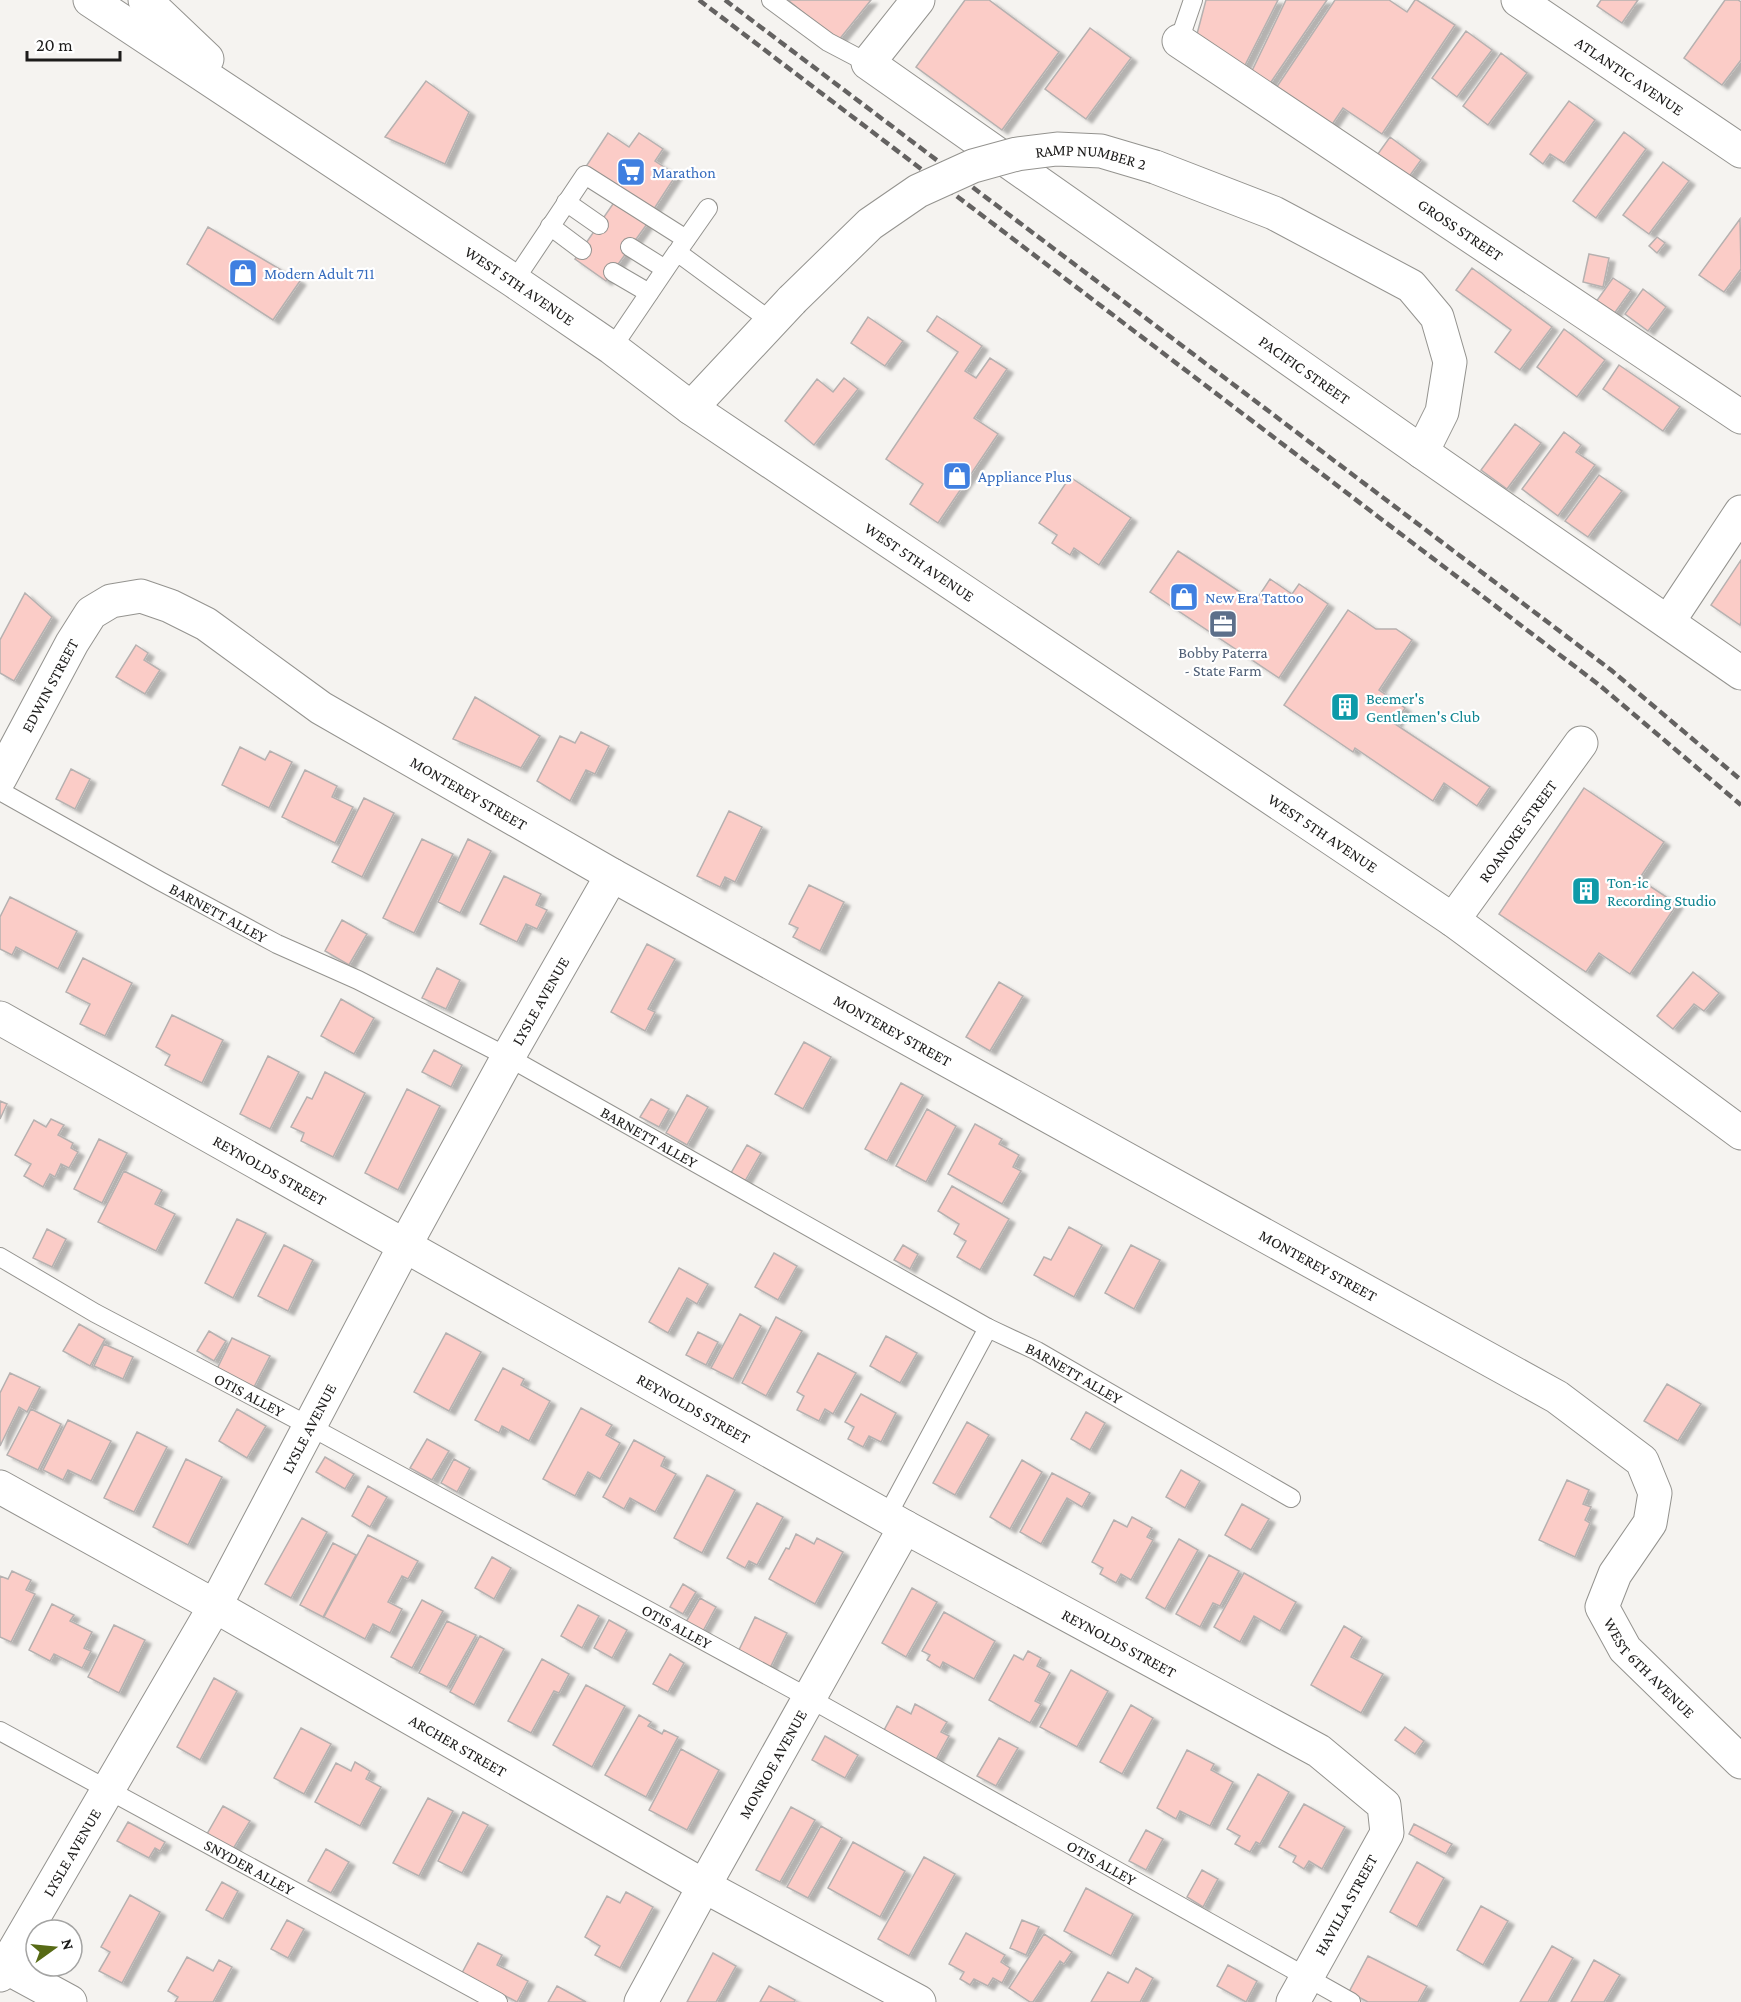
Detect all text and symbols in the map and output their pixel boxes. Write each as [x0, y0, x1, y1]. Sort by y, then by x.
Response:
scale bar [27, 24, 120, 62]
street label: ATLANTIC AVENUE [1572, 33, 1687, 119]
text: 20 m [36, 35, 73, 55]
street label: RAMP NUMBER 2 [1034, 140, 1149, 173]
supermarket icon: Marathon [615, 156, 647, 188]
place label: Marathon [652, 164, 716, 181]
street label: GROSS STREET [1415, 195, 1507, 264]
street label: WEST 5TH AVENUE [462, 243, 578, 329]
shop icon: Modern Adult 711 [227, 257, 259, 289]
place label: Modern Adult 711 [264, 265, 374, 282]
street label: PACIFIC STREET [1256, 332, 1354, 407]
shop icon: Appliance Plus [941, 460, 973, 492]
place label: Appliance Plus [978, 468, 1072, 486]
street label: WEST 5TH AVENUE [862, 519, 978, 605]
shop icon: New Era Tattoo [1168, 581, 1200, 613]
place label: New Era Tattoo [1205, 589, 1304, 606]
office icon: Bobby Paterra - State Farm [1207, 608, 1239, 640]
street label: EDWIN STREET [18, 636, 81, 735]
place label: Bobby Paterra - State Farm [1178, 644, 1268, 679]
place label: Beemer's Gentlemen's Club [1366, 690, 1480, 725]
building icon: Beemer's Gentlemen's Club [1329, 691, 1361, 723]
street label: MONTEREY STREET [407, 753, 530, 833]
street label: ROANOKE STREET [1475, 776, 1560, 885]
street label: WEST 5TH AVENUE [1265, 790, 1381, 876]
place label: Ton-ic Recording Studio [1607, 874, 1716, 910]
building icon: Ton-ic Recording Studio [1570, 875, 1602, 907]
street label: BARNETT ALLEY [167, 879, 271, 946]
street label: LYSLE AVENUE [508, 954, 572, 1048]
street label: MONTEREY STREET [831, 991, 955, 1070]
street label: BARNETT ALLEY [598, 1103, 701, 1171]
street label: REYNOLDS STREET [211, 1131, 330, 1209]
street label: MONTEREY STREET [1257, 1226, 1380, 1305]
street label: BARNETT ALLEY [1023, 1339, 1126, 1407]
street label: OTIS ALLEY [212, 1369, 288, 1420]
street label: REYNOLDS STREET [634, 1370, 754, 1447]
street label: LYSLE AVENUE [278, 1380, 339, 1476]
street label: OTIS ALLEY [639, 1600, 715, 1652]
street label: REYNOLDS STREET [1059, 1605, 1180, 1681]
street label: WEST 6TH AVENUE [1601, 1614, 1699, 1721]
street label: MONROE AVENUE [735, 1706, 810, 1821]
street label: ARCHER STREET [407, 1711, 510, 1780]
street label: LYSLE AVENUE [39, 1805, 104, 1899]
street label: SNYDER ALLEY [202, 1835, 298, 1898]
street label: OTIS ALLEY [1064, 1836, 1140, 1889]
street label: HAVILLA STREET [1311, 1851, 1381, 1958]
north arrow [24, 1918, 84, 1978]
text: N [58, 1937, 78, 1952]

